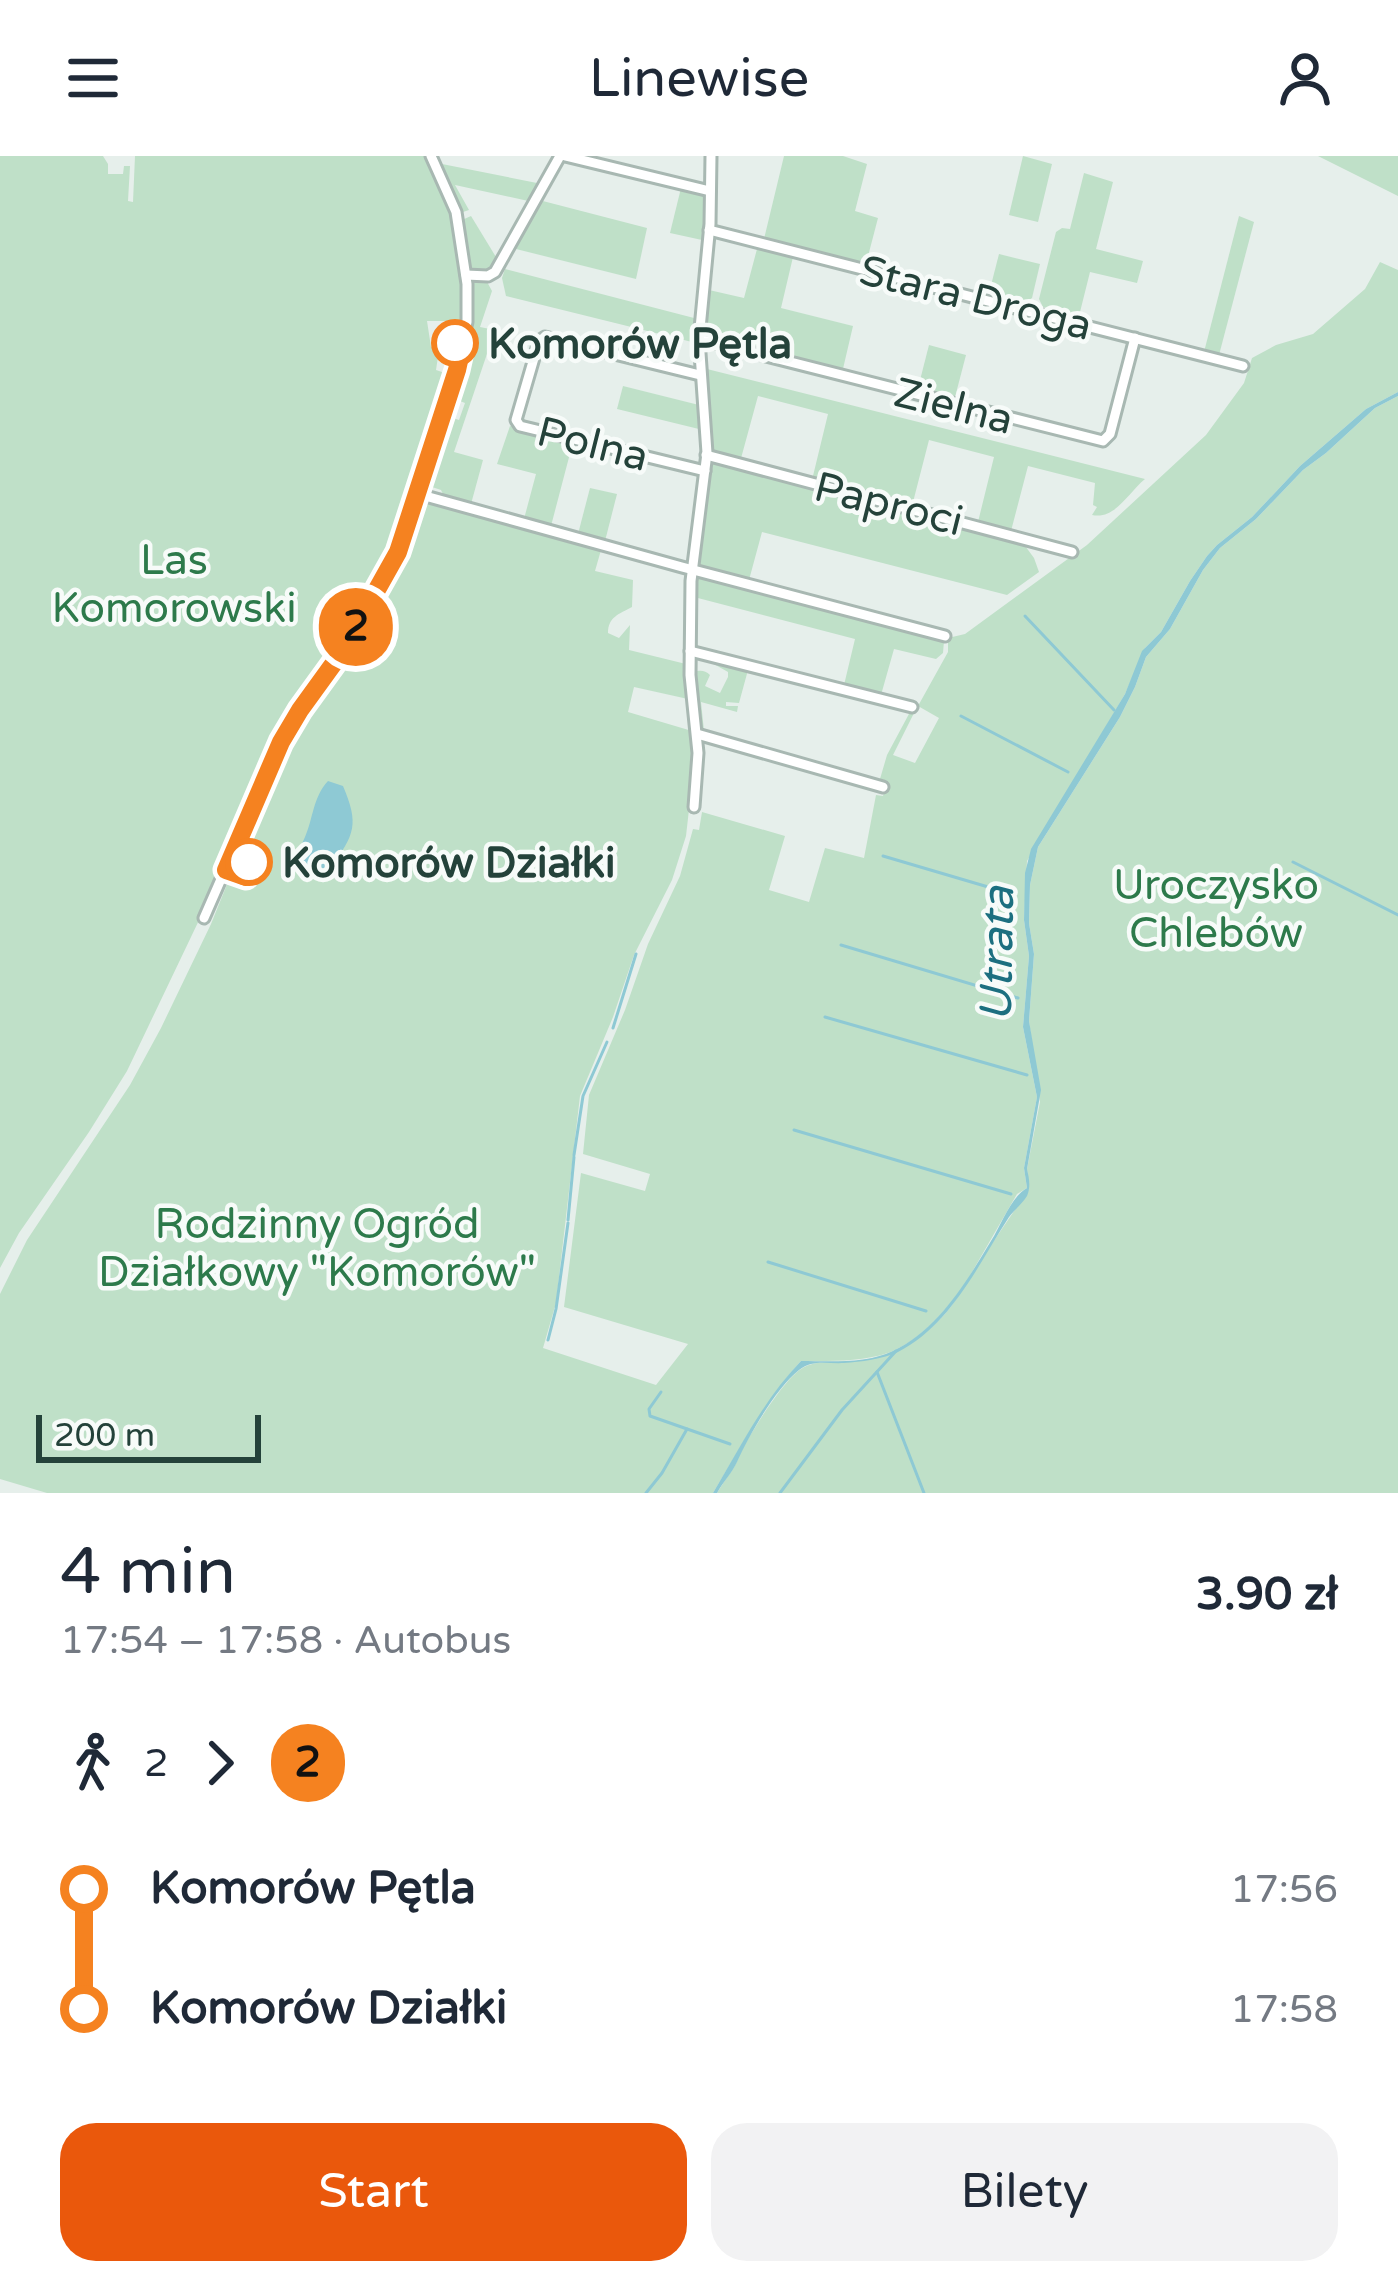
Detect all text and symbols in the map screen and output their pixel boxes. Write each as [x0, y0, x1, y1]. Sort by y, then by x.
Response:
icon: menu [60, 45, 126, 111]
icon: person [1272, 45, 1338, 111]
text: Linewise [589, 46, 809, 111]
street label: Stara Droga [854, 245, 1097, 352]
place label: Komorów Pętla [488, 319, 792, 370]
marker: Komorów Pętla [433, 321, 477, 365]
street label: Zielna [889, 367, 1018, 446]
street label: Polna [532, 406, 654, 483]
street label: Paproci [809, 461, 968, 547]
park label: Las Komorowski [51, 535, 297, 634]
line badge: 2 [317, 588, 395, 666]
text: 2 [343, 601, 369, 652]
place label: Komorów Działki [282, 838, 615, 889]
marker: Komorów Działki [227, 840, 271, 884]
park label: Uroczysko Chlebów [1113, 860, 1319, 959]
water label: Utrata [970, 884, 1026, 1022]
park label: Rodzinny Ogród Działkowy "Komorów" [98, 1199, 536, 1298]
scale bar [36, 1409, 261, 1462]
text: 200 m [54, 1416, 155, 1455]
text: 4 min [60, 1532, 236, 1612]
text: 3.90 zł [1196, 1568, 1338, 1622]
text: 17:54 – 17:58 · Autobus [60, 1617, 511, 1664]
icon: walk [60, 1730, 126, 1796]
icon: forward [187, 1730, 253, 1796]
text: 2 [295, 1737, 321, 1788]
text: 2 [144, 1740, 169, 1787]
text: Komorów Pętla [150, 1862, 476, 1916]
text: 17:56 [1230, 1866, 1338, 1913]
text: Komorów Działki [150, 1982, 507, 2036]
text: 17:58 [1230, 1986, 1338, 2033]
button: Start [60, 2123, 687, 2261]
button: Bilety [711, 2123, 1338, 2261]

